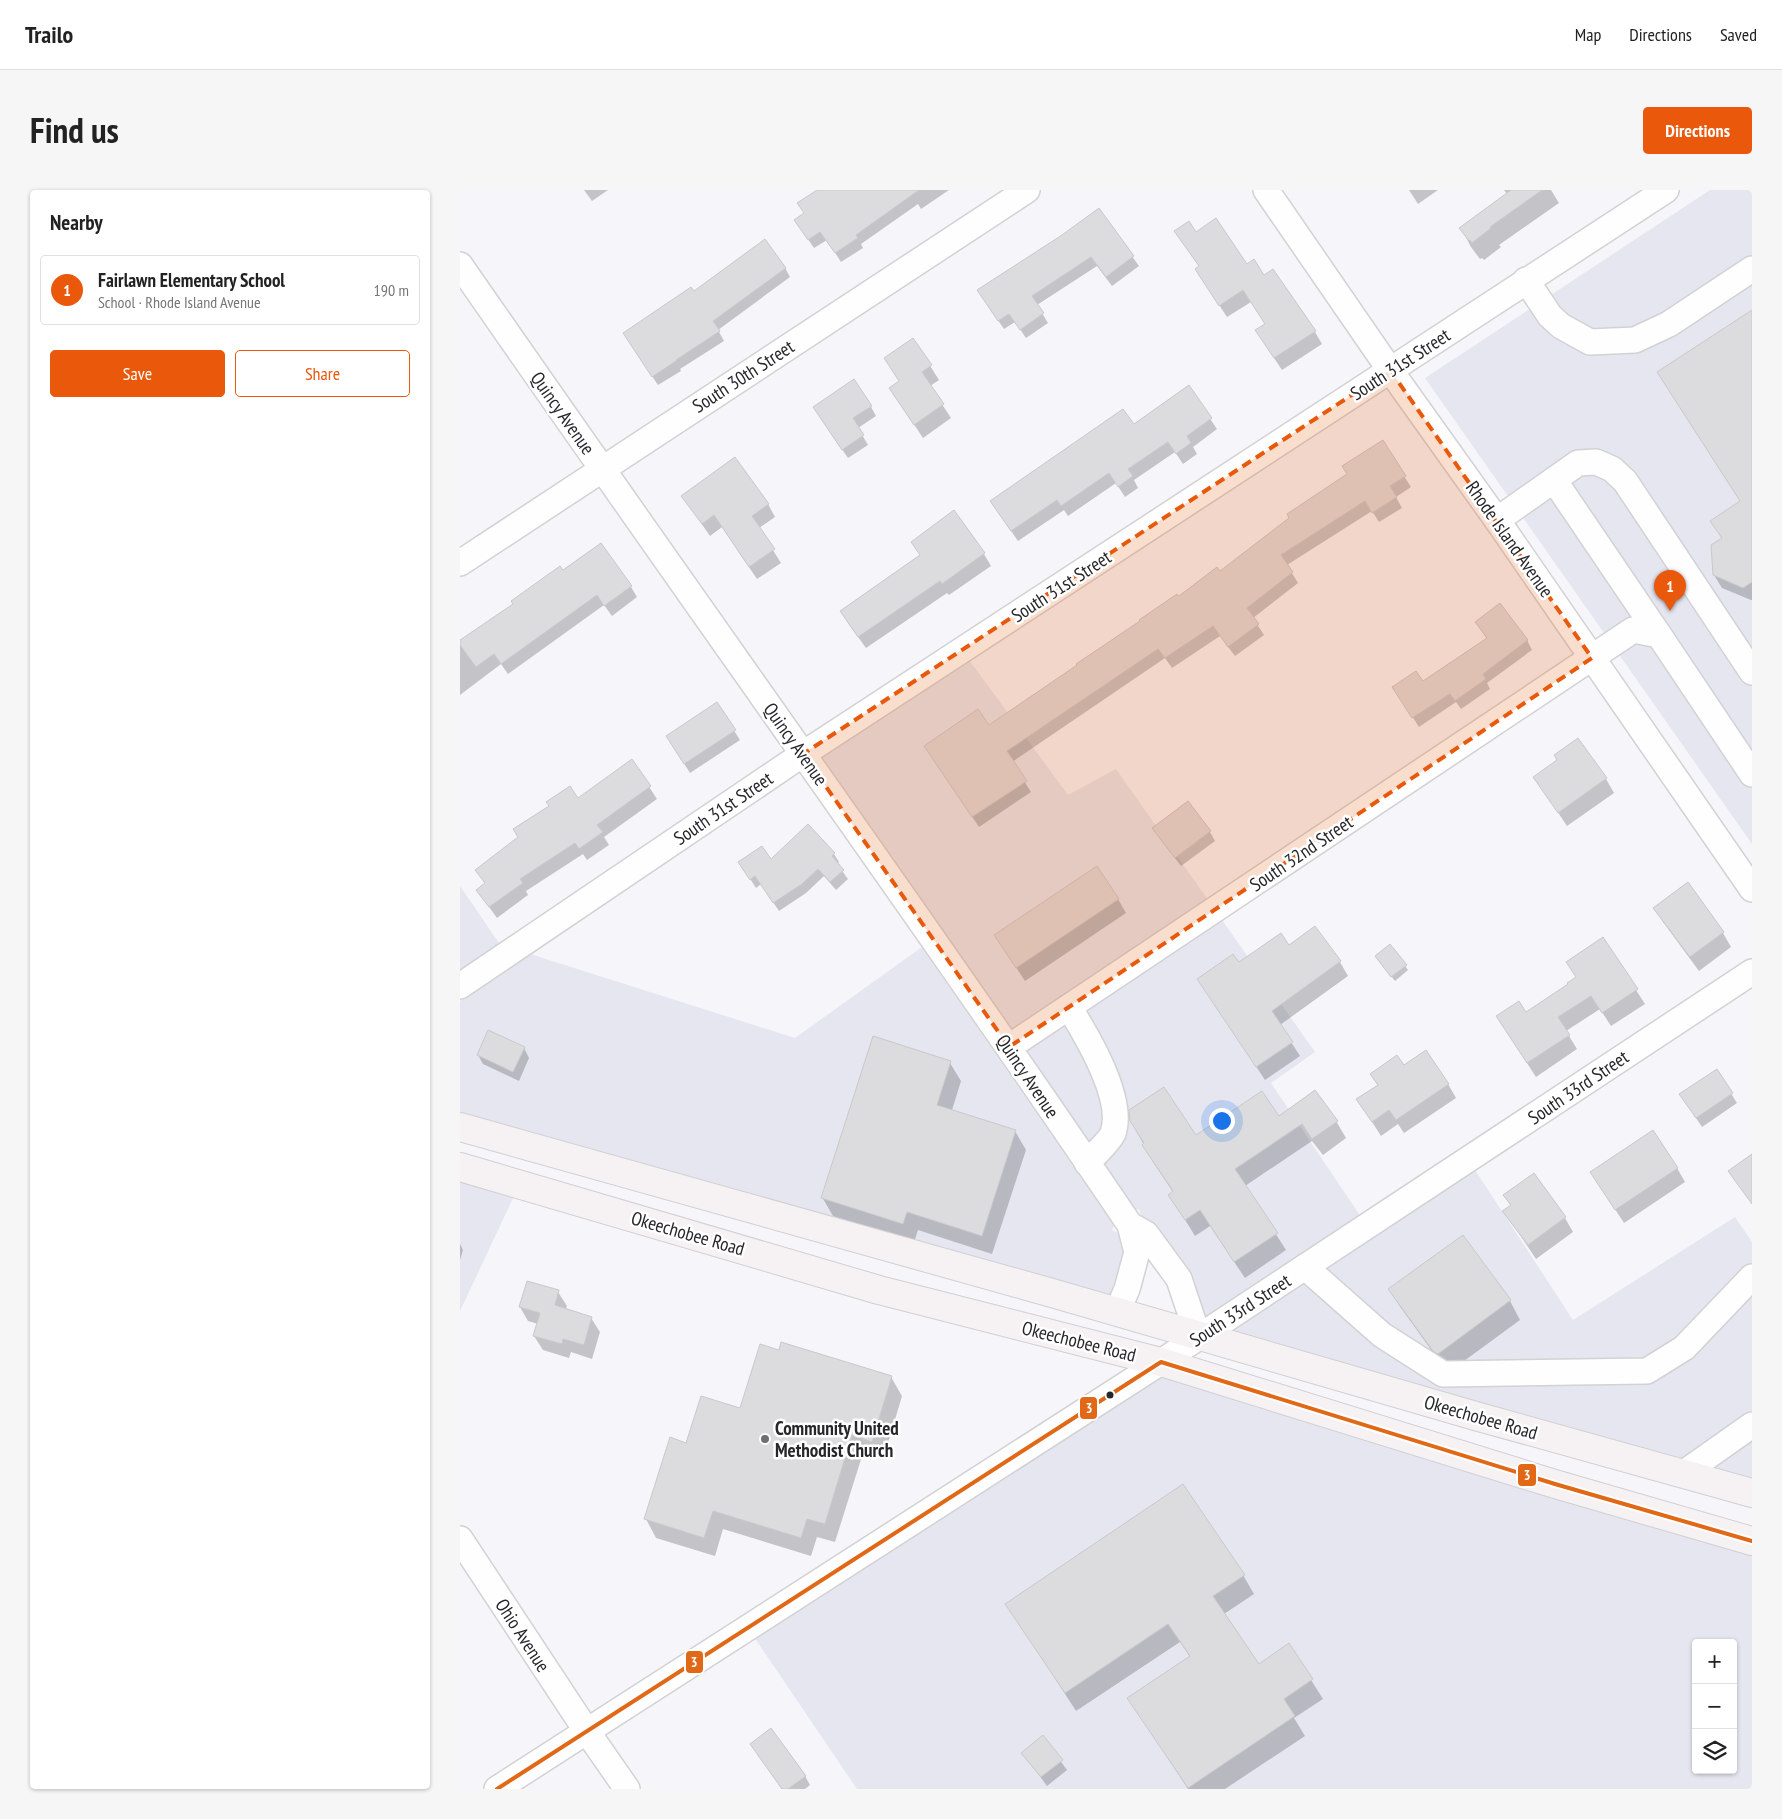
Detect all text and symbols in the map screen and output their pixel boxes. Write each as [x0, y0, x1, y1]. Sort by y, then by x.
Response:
text: Trailo [25, 19, 73, 50]
text: Map [1575, 23, 1601, 46]
text: Directions [1629, 23, 1692, 46]
text: Saved [1720, 23, 1757, 46]
text: Find us [30, 107, 119, 153]
button: Directions [1643, 107, 1752, 154]
text: Nearby [50, 209, 103, 236]
text: Fairlawn Elementary School [98, 268, 285, 292]
text: 1 [63, 280, 71, 300]
text: 190 m [374, 280, 409, 300]
text: School · Rhode Island Avenue [98, 292, 261, 312]
street label: South 31st Street [1346, 322, 1455, 405]
street label: South 30th Street [688, 334, 799, 418]
button: Save [50, 350, 225, 397]
button: Share [235, 350, 410, 397]
street label: Quincy Avenue [526, 367, 600, 459]
street label: Rhode Island Avenue [1461, 476, 1559, 602]
street label: South 31st Street [1007, 544, 1116, 627]
pin: 1 [1654, 570, 1686, 611]
street label: Quincy Avenue [759, 698, 833, 790]
street label: South 31st Street [669, 766, 778, 850]
street label: South 32nd Street [1245, 809, 1358, 896]
street label: Quincy Avenue [991, 1030, 1065, 1123]
street label: South 33rd Street [1523, 1044, 1633, 1129]
your location [1209, 1108, 1235, 1134]
street label: Okeechobee Road [629, 1205, 747, 1261]
street label: South 33rd Street [1185, 1268, 1296, 1352]
street label: Okeechobee Road [1020, 1315, 1138, 1367]
street label: Okeechobee Road [1422, 1389, 1540, 1445]
unlabelled marker [1105, 1390, 1115, 1400]
line badge: 3 [1079, 1396, 1098, 1420]
text: 3 [1086, 1399, 1092, 1417]
place label: Community United Methodist Church [775, 1416, 899, 1462]
marker: Community United Methodist Church [759, 1433, 771, 1445]
line badge: 3 [1517, 1463, 1537, 1487]
text: 3 [1524, 1466, 1530, 1484]
street label: Ohio Avenue [490, 1594, 556, 1676]
map controls [1692, 1639, 1737, 1774]
button: + [1692, 1639, 1737, 1684]
line badge: 3 [685, 1650, 704, 1674]
text: 3 [691, 1653, 697, 1671]
button: − [1692, 1684, 1737, 1729]
button: layers [1692, 1729, 1737, 1774]

